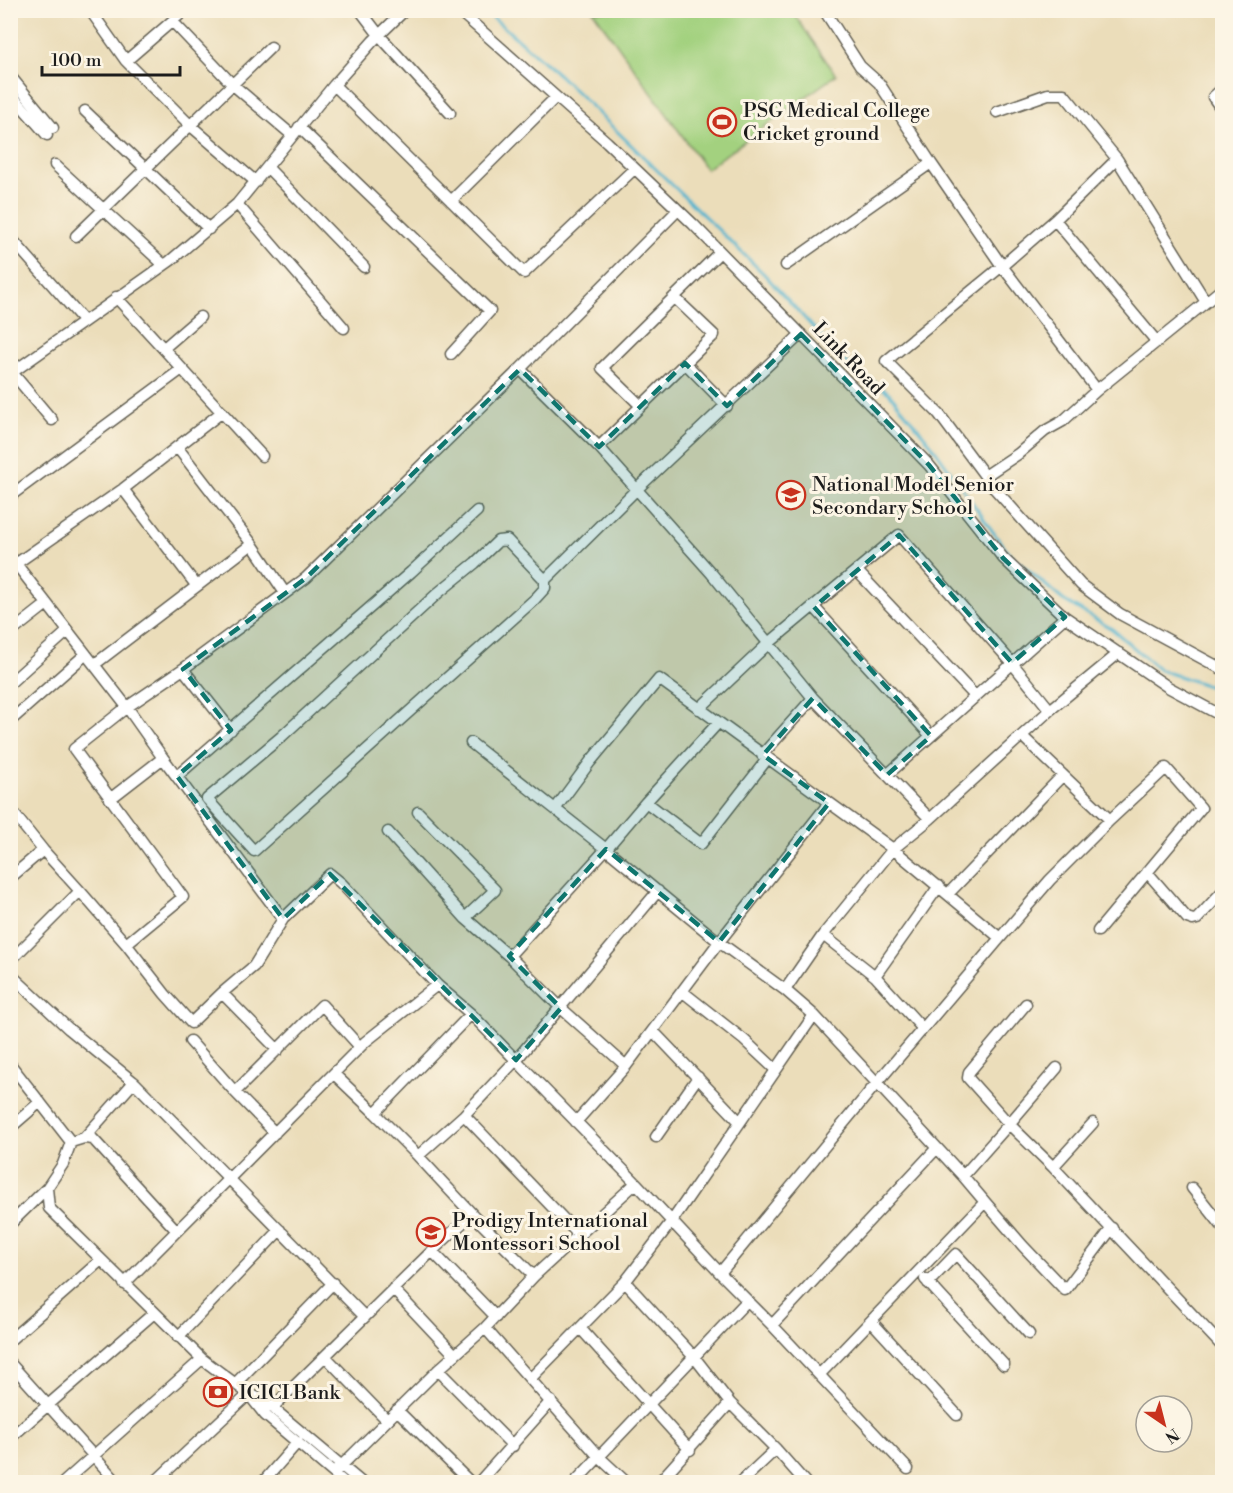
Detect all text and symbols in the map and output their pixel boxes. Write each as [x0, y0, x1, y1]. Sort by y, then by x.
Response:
scale bar [42, 39, 180, 77]
text: 100 m [51, 49, 102, 72]
place label: PSG Medical College Cricket ground [743, 99, 930, 147]
sports icon: PSG Medical College Cricket ground [706, 106, 738, 138]
street label: Link Road [807, 317, 890, 402]
place label: National Model Senior Secondary School [812, 473, 1014, 521]
school or university icon: National Model Senior Secondary School [775, 479, 807, 511]
place label: Prodigy International Montessori School [452, 1209, 648, 1257]
school or university icon: Prodigy International Montessori School [415, 1216, 447, 1248]
bank icon: ICICI Bank [202, 1376, 234, 1408]
place label: ICICI Bank [239, 1381, 341, 1406]
north arrow [1134, 1394, 1194, 1454]
text: N [1161, 1424, 1183, 1447]

